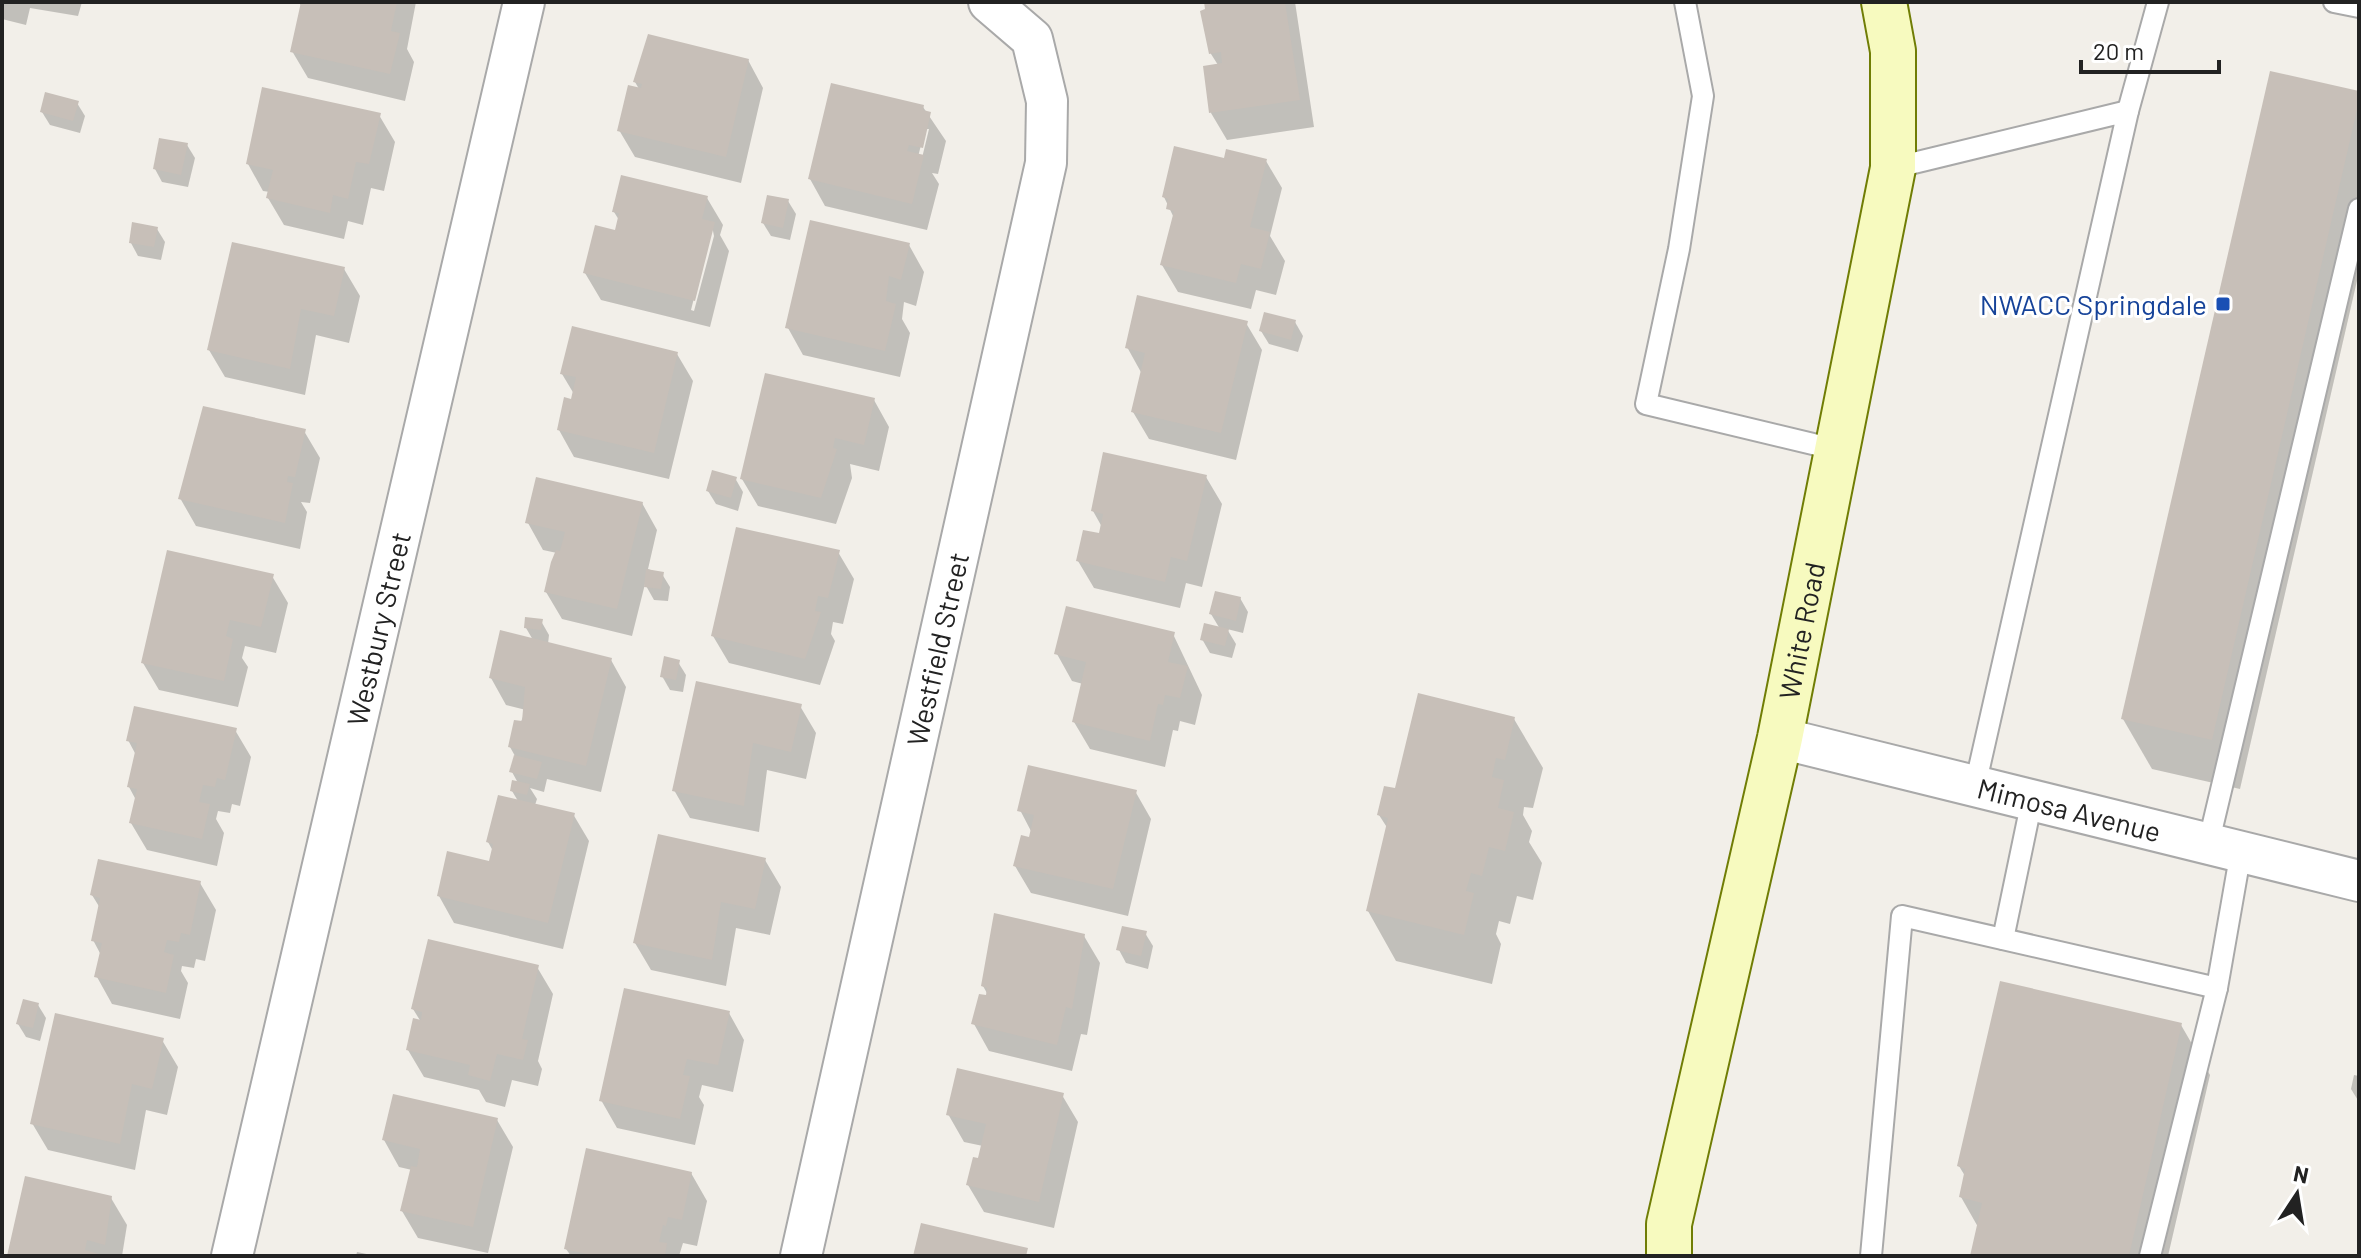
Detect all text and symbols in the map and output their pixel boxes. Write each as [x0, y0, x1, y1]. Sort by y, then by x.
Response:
scale bar [2081, 24, 2219, 74]
text: 20 m [2093, 36, 2144, 65]
place label: NWACC Springdale [1980, 287, 2207, 321]
marker: NWACC Springdale [2214, 295, 2232, 313]
street label: Westbury Street [339, 529, 417, 729]
street label: Westfield Street [899, 549, 975, 749]
street label: White Road [1771, 559, 1831, 702]
street label: Mimosa Avenue [1974, 770, 2165, 848]
north arrow [2257, 1154, 2337, 1234]
text: N [2292, 1159, 2311, 1188]

